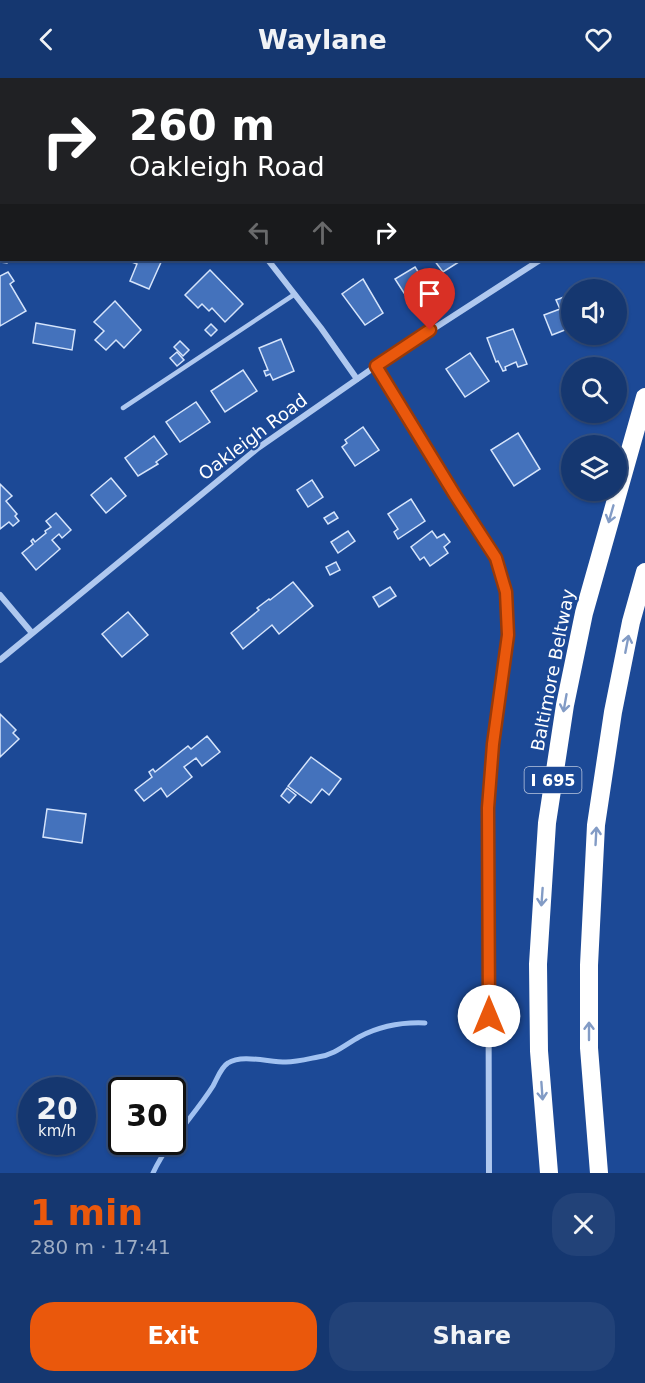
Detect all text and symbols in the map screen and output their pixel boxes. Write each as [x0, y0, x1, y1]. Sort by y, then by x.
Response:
icon: back [30, 23, 63, 56]
icon: heart [582, 23, 615, 56]
text: Waylane [258, 24, 387, 55]
text: 260 m [129, 101, 275, 150]
icon: right [30, 102, 108, 180]
text: Oakleigh Road [129, 151, 325, 182]
icon: left [243, 216, 276, 249]
icon: ahead [306, 216, 339, 249]
icon: right [369, 216, 402, 249]
pin [404, 268, 455, 330]
icon: arrive [413, 277, 446, 310]
map controls [561, 279, 627, 501]
button: sound [561, 279, 627, 345]
button: search [561, 357, 627, 423]
street label: Oakleigh Road [194, 389, 311, 484]
button: layers [561, 435, 627, 501]
one-way arrow [604, 504, 616, 523]
street label: Baltimore Beltway [526, 587, 579, 753]
one-way arrow [622, 634, 633, 654]
one-way arrow [559, 693, 570, 713]
road number: I 695 [524, 767, 582, 793]
one-way arrow [590, 827, 601, 847]
one-way arrow [536, 886, 547, 906]
position arrow [457, 984, 521, 1048]
one-way arrow [583, 1021, 595, 1041]
speed limit sign: 30 [108, 1077, 186, 1155]
one-way arrow [537, 1081, 548, 1101]
text: 20 [36, 1091, 78, 1126]
text: km/h [38, 1122, 76, 1140]
text: 1 min [30, 1192, 143, 1233]
button: close [552, 1193, 615, 1256]
text: 280 m · 17:41 [30, 1235, 171, 1259]
button: Exit [30, 1302, 317, 1371]
button: Share [329, 1302, 615, 1371]

